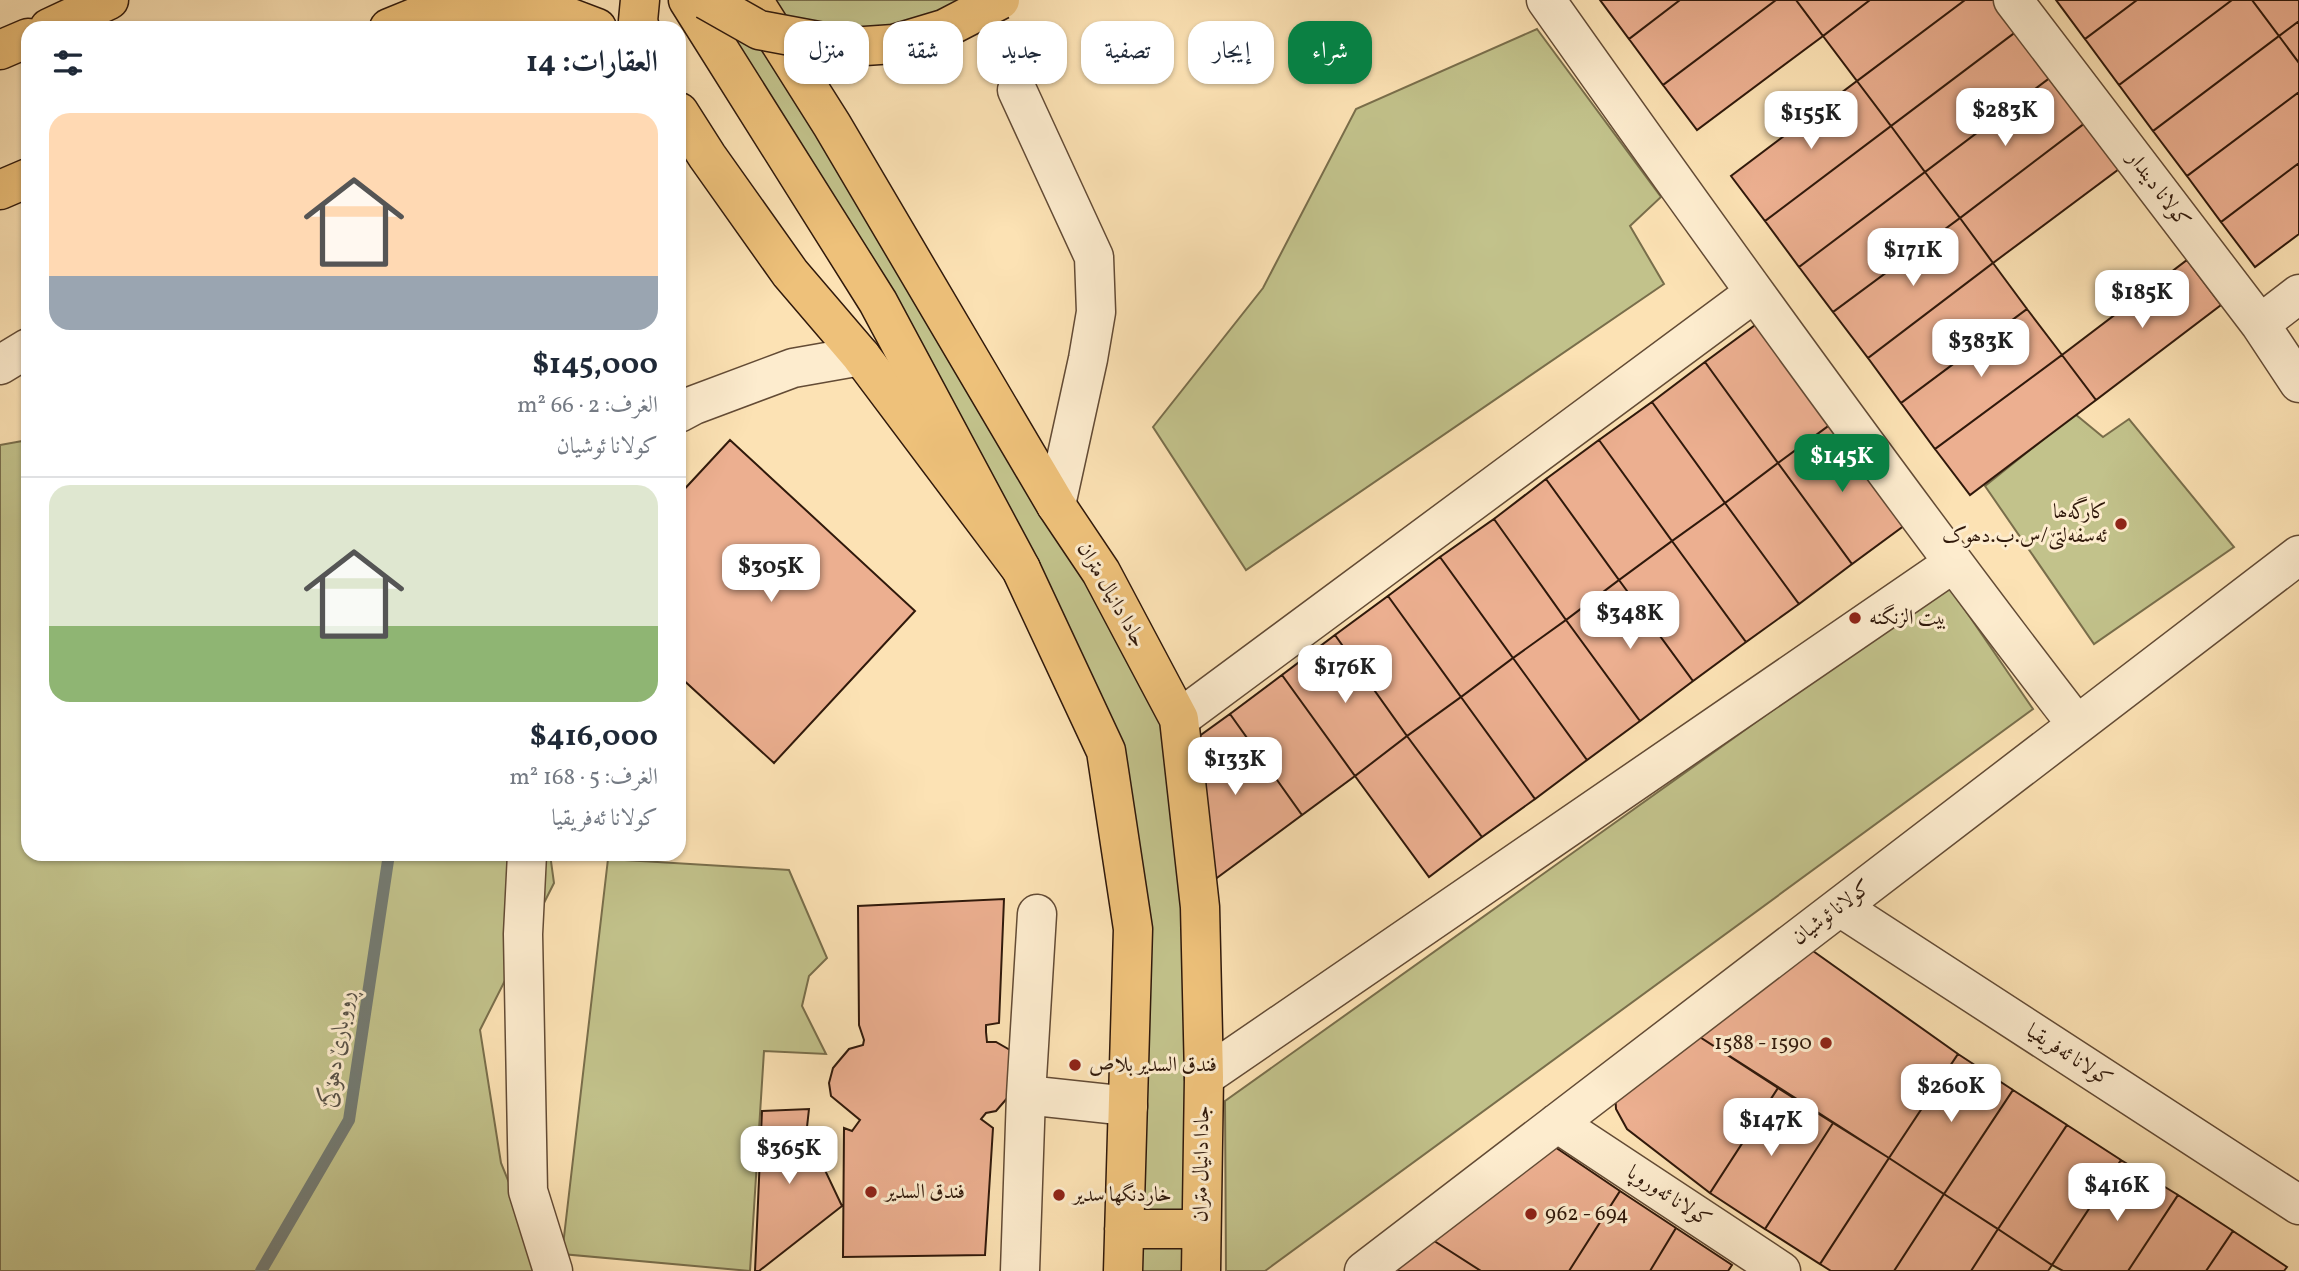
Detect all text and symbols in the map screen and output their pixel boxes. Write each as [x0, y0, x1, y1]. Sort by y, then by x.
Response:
chip: منزل [784, 21, 869, 84]
chip: شقة [883, 21, 963, 84]
chip: جديد [977, 21, 1067, 84]
chip: تصفية [1081, 21, 1174, 84]
chip: إيجار [1188, 21, 1274, 84]
chip: شراء [1288, 21, 1372, 84]
text: العقارات: 14 [526, 42, 658, 84]
icon: filters [49, 44, 87, 82]
pin: $283K [1956, 88, 2054, 148]
pin: $155K [1762, 92, 1860, 151]
text: $283K [1972, 95, 2038, 127]
text: $155K [1781, 98, 1841, 130]
street label: كولانا ديندار [2118, 144, 2197, 234]
icon: home [291, 159, 417, 285]
pin: $171K [1864, 229, 1962, 288]
text: $171K [1884, 235, 1942, 267]
pin: $185K [2093, 270, 2191, 330]
text: $185K [2111, 277, 2173, 309]
pin: $383K [1932, 320, 2030, 379]
text: $383K [1948, 326, 2014, 358]
text: $145,000 [532, 344, 658, 386]
text: الغرف: 2 · 66 m² [517, 390, 658, 422]
text: كولانا ئوشيان [557, 431, 658, 463]
pin: $145K [1793, 434, 1891, 494]
text: $145K [1810, 441, 1874, 473]
place label: کارگەھا ئەسفەلتێ/س.ب.دھوک [1942, 496, 2108, 551]
marker: کارگەھا ئەسفەلتێ/س.ب.دھوک [2113, 516, 2129, 532]
icon: home [291, 531, 417, 657]
street label: جادا دانيال متران [1069, 537, 1153, 653]
pin: $305K [722, 544, 820, 604]
text: $305K [738, 551, 804, 583]
pin: $348K [1581, 592, 1679, 651]
text: $348K [1596, 598, 1664, 630]
place label: بيت الزنگنه [1869, 604, 1946, 633]
marker: بيت الزنگنه [1847, 610, 1863, 626]
pin: $176K [1296, 646, 1394, 705]
text: $176K [1314, 652, 1376, 684]
text: $416,000 [530, 716, 658, 758]
pin: $133K [1186, 738, 1284, 797]
text: $133K [1204, 744, 1266, 776]
text: الغرف: 5 · 168 m² [510, 762, 658, 794]
text: كولانا ئه‌فریقیا [551, 803, 658, 835]
street label: كولانا ئوشيان [1786, 874, 1878, 952]
water label: ڕووبارێ دهۆكێ [313, 987, 364, 1111]
street label: كولانا ئه‌فریقیا [2020, 1017, 2118, 1095]
place label: 1588 - 1590 [1714, 1029, 1812, 1058]
marker: 1588 - 1590 [1818, 1035, 1834, 1051]
place label: فندق السدير بلاص [1089, 1051, 1217, 1080]
marker: فندق السدير بلاص [1067, 1057, 1083, 1073]
pin: $260K [1902, 1064, 2000, 1124]
text: $260K [1917, 1071, 1985, 1103]
pin: $147K [1722, 1098, 1820, 1158]
street label: جادا دانيال متران [1186, 1105, 1218, 1223]
text: $147K [1739, 1105, 1803, 1137]
pin: $365K [740, 1126, 838, 1186]
text: $365K [757, 1133, 821, 1165]
street label: كولانا ئه‌وروپا [1621, 1159, 1717, 1235]
pin: $416K [2068, 1164, 2166, 1223]
text: $416K [2084, 1170, 2150, 1202]
place label: فندق السدير [883, 1178, 965, 1207]
place label: خاردنگها سدير [1071, 1181, 1172, 1210]
marker: فندق السدير [863, 1184, 879, 1200]
marker: خاردنگها سدير [1051, 1187, 1067, 1203]
place label: 962 - 694 [1545, 1200, 1629, 1229]
marker: 962 - 694 [1523, 1206, 1539, 1222]

